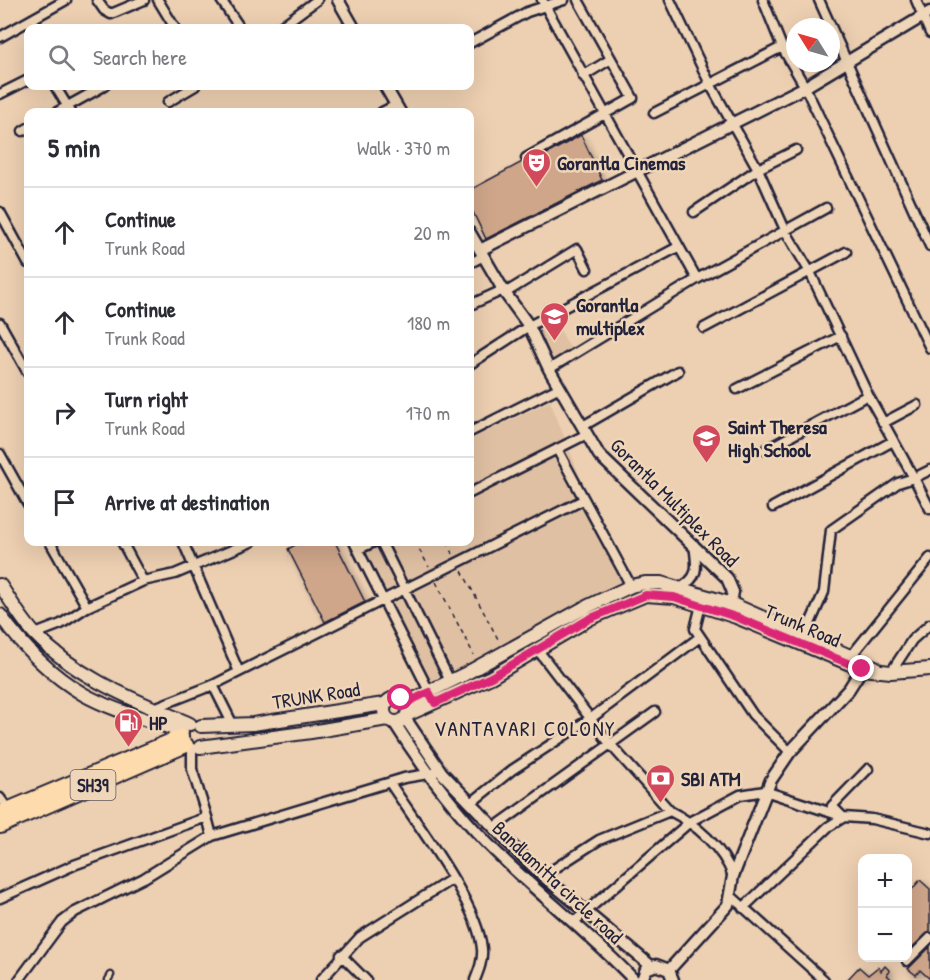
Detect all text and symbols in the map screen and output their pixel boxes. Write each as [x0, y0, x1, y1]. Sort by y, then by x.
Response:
north arrow [786, 18, 840, 72]
search box [24, 24, 474, 90]
icon: search [45, 41, 78, 74]
text: Search here [93, 42, 187, 72]
text: 5 min [48, 130, 100, 165]
text: Walk · 370 m [357, 134, 450, 161]
theatre icon: Gorantla Cinemas [520, 146, 552, 188]
place label: Gorantla Cinemas [557, 149, 686, 176]
text: Continue [105, 204, 176, 234]
icon: ahead [48, 216, 81, 249]
text: 20 m [413, 219, 450, 246]
text: Trunk Road [105, 234, 185, 261]
place label: Gorantla multiplex [576, 291, 645, 342]
text: Continue [105, 294, 176, 324]
school or university icon: Gorantla multiplex [539, 300, 571, 342]
icon: ahead [48, 306, 81, 339]
text: 180 m [407, 309, 450, 336]
text: Trunk Road [105, 324, 185, 351]
text: Turn right [105, 384, 188, 414]
icon: right [48, 396, 81, 429]
text: 170 m [406, 399, 450, 426]
place label: Saint Theresa High School [728, 413, 827, 464]
text: Trunk Road [105, 414, 185, 441]
school or university icon: Saint Theresa High School [691, 422, 723, 464]
street label: Gorantla Multiplex Road [605, 432, 745, 572]
icon: arrive [48, 486, 81, 519]
text: Arrive at destination [105, 487, 270, 517]
street label: Trunk Road [761, 597, 845, 653]
route end [848, 655, 874, 681]
street label: TRUNK Road [270, 675, 362, 715]
route start [387, 684, 413, 710]
fuel station icon: HP [112, 706, 144, 748]
place label: HP [149, 709, 168, 736]
district label: VANTAVARI COLONY [434, 714, 616, 743]
bank icon: SBI ATM [644, 762, 676, 804]
place label: SBI ATM [681, 765, 741, 792]
road number: SH39 [70, 770, 116, 800]
street label: Bandlamitta circle road [487, 814, 629, 950]
map controls [858, 854, 912, 962]
button: + [858, 854, 912, 908]
button: − [858, 908, 912, 962]

